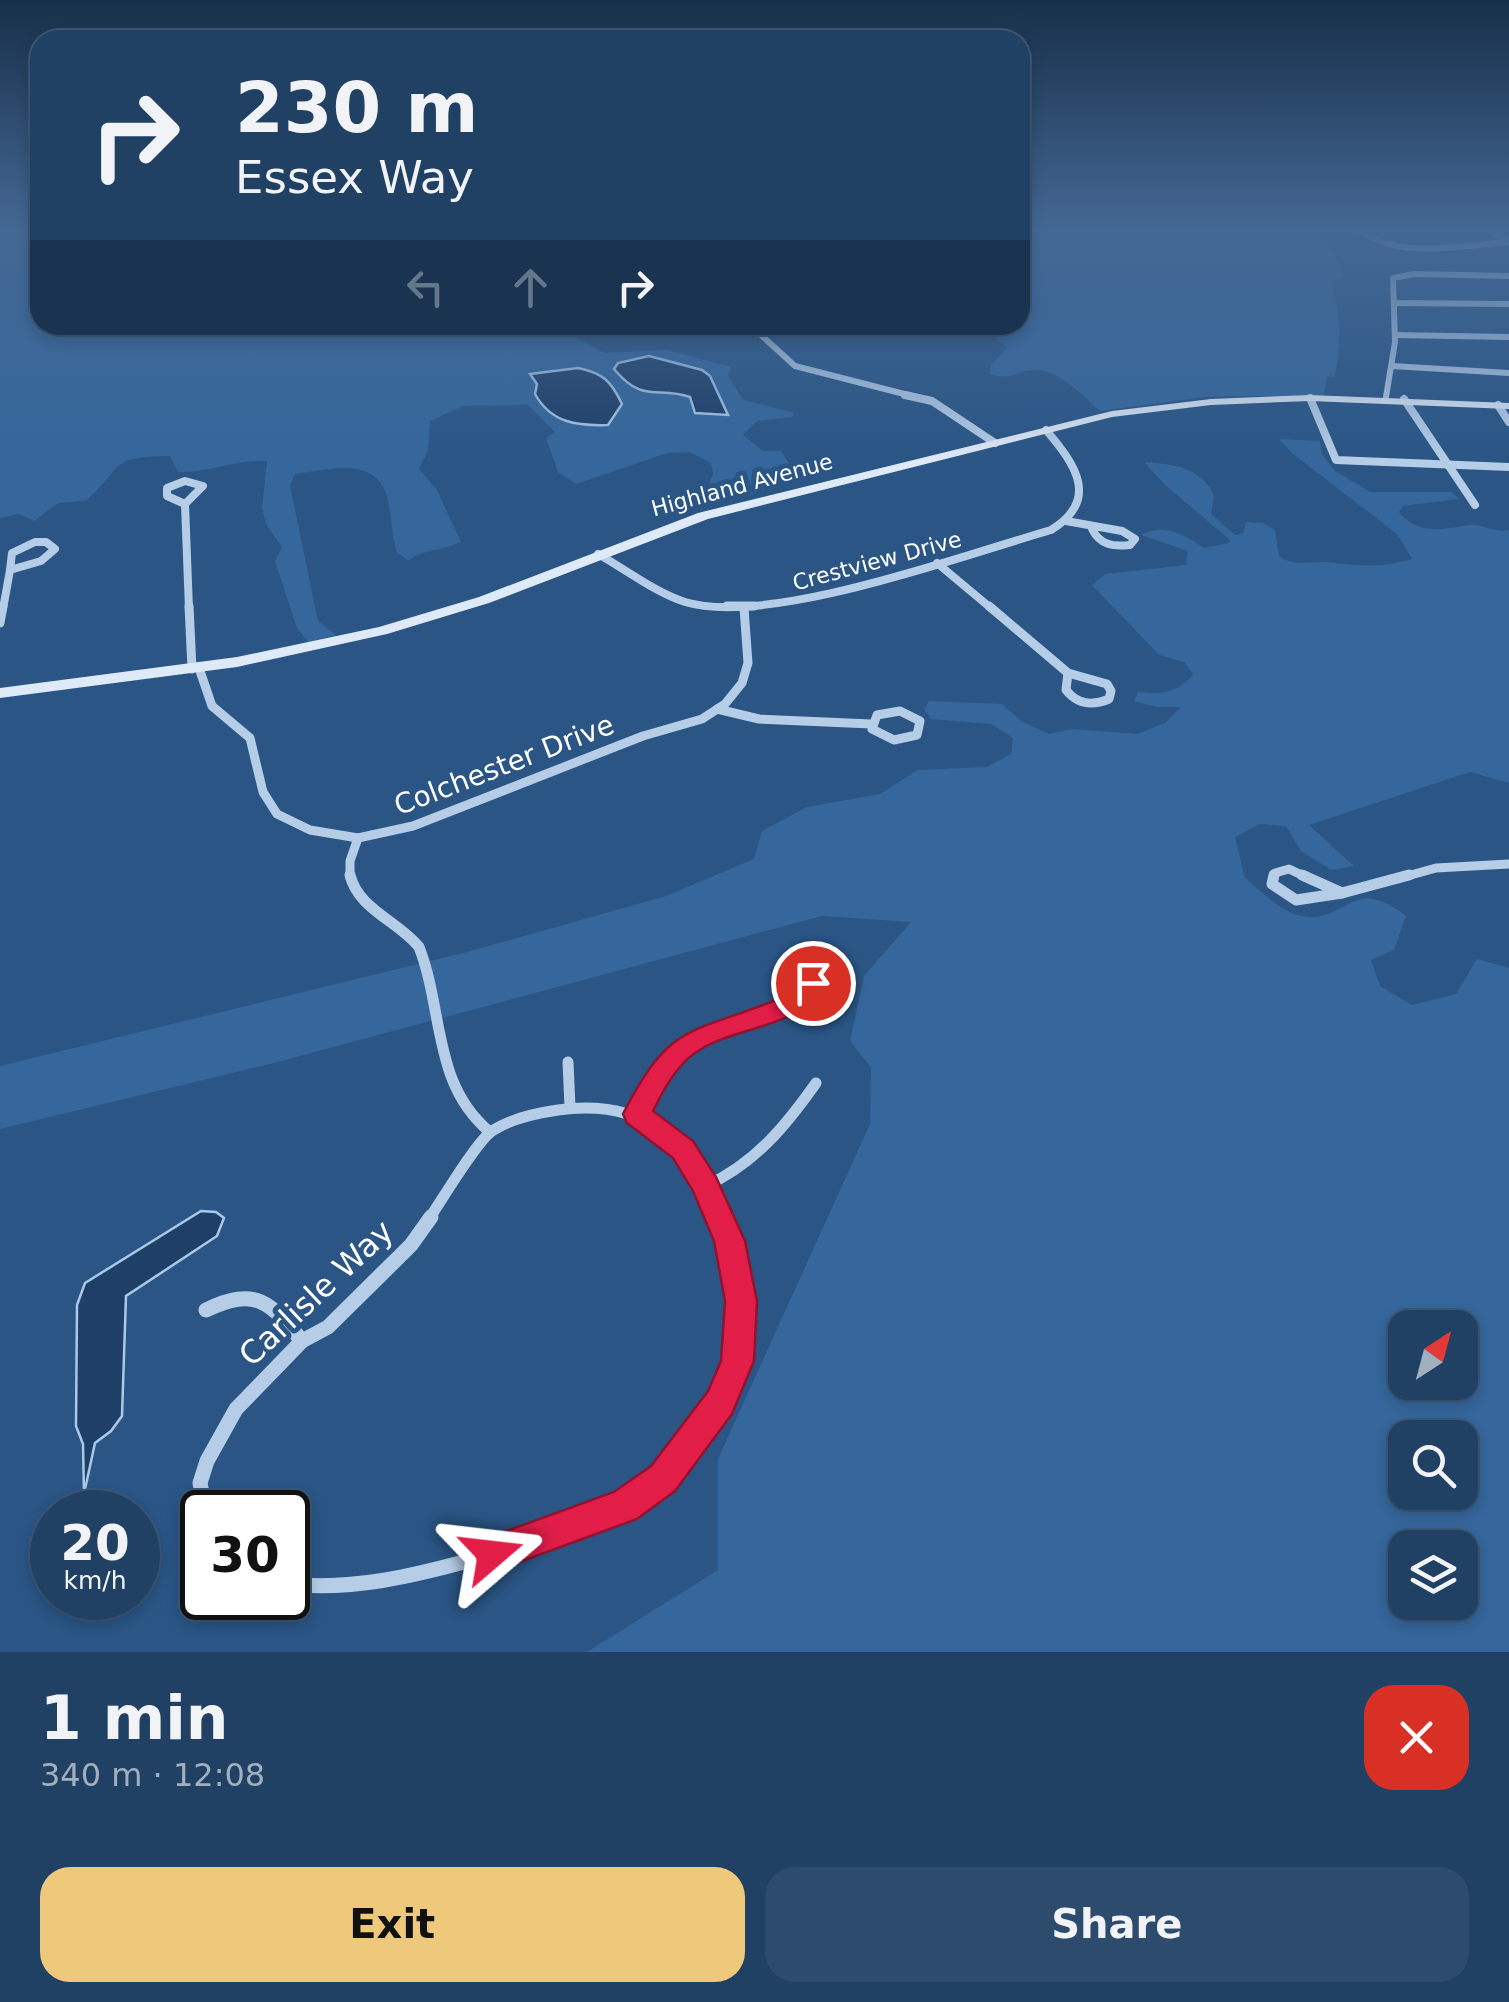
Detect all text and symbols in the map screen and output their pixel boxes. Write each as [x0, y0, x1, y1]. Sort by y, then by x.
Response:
text: 230 m [235, 67, 478, 149]
icon: right [70, 70, 200, 200]
text: Essex Way [235, 151, 474, 204]
icon: left [398, 260, 453, 315]
icon: ahead [503, 260, 558, 315]
icon: right [608, 260, 663, 315]
street label: Highland Avenue [649, 449, 835, 521]
street label: Crestview Drive [790, 526, 964, 596]
street label: Colchester Drive [389, 708, 619, 822]
pin [771, 941, 856, 1026]
icon: arrive [786, 956, 841, 1011]
street label: Carlisle Way [231, 1212, 401, 1374]
north arrow [1388, 1310, 1478, 1400]
map controls [1388, 1310, 1478, 1620]
button: search [1388, 1420, 1478, 1510]
speed limit sign: 30 [180, 1490, 310, 1620]
position arrow [440, 1502, 544, 1606]
text: 20 [60, 1514, 130, 1572]
button: layers [1388, 1530, 1478, 1620]
text: km/h [63, 1566, 127, 1595]
text: 1 min [40, 1683, 228, 1753]
button: close [1364, 1685, 1469, 1790]
text: 340 m · 12:08 [40, 1756, 265, 1794]
button: Exit [40, 1867, 745, 1982]
button: Share [765, 1867, 1469, 1982]

